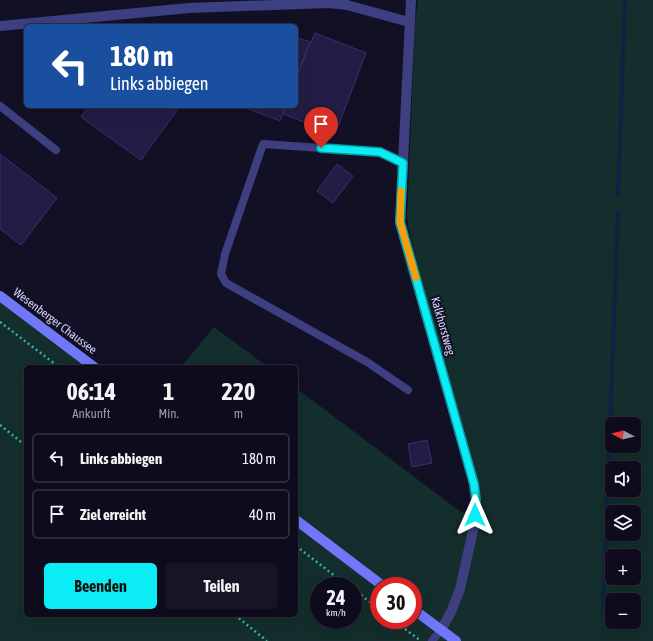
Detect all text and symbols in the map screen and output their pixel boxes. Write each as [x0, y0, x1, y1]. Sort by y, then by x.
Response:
icon: left [44, 40, 96, 92]
text: 180 m [110, 40, 173, 72]
text: Links abbiegen [110, 73, 209, 94]
pin [304, 107, 338, 148]
icon: arrive [310, 113, 332, 135]
street label: Wesenberger Chaussee [10, 285, 100, 357]
street label: Kalkhorstweg [428, 295, 458, 358]
text: 06:14 [67, 378, 116, 405]
text: 1 [163, 378, 174, 405]
text: 220 [222, 378, 255, 405]
text: Ankunft [72, 406, 110, 421]
text: Min. [159, 406, 179, 421]
text: m [234, 406, 243, 421]
north arrow [605, 417, 641, 453]
map controls [605, 417, 641, 629]
icon: left [46, 447, 68, 469]
text: Links abbiegen [80, 450, 162, 467]
text: 180 m [242, 450, 276, 467]
button: sound [605, 461, 641, 497]
position arrow [454, 494, 496, 536]
icon: arrive [46, 503, 68, 525]
button: layers [605, 505, 641, 541]
text: Ziel erreicht [80, 506, 146, 523]
text: 40 m [249, 506, 276, 523]
button: + [605, 549, 641, 585]
button: Beenden [44, 563, 157, 609]
button: Teilen [165, 563, 278, 609]
speed limit sign: 30 [370, 577, 422, 629]
text: 24 [327, 586, 345, 609]
button: − [605, 593, 641, 629]
text: km/h [326, 607, 346, 618]

